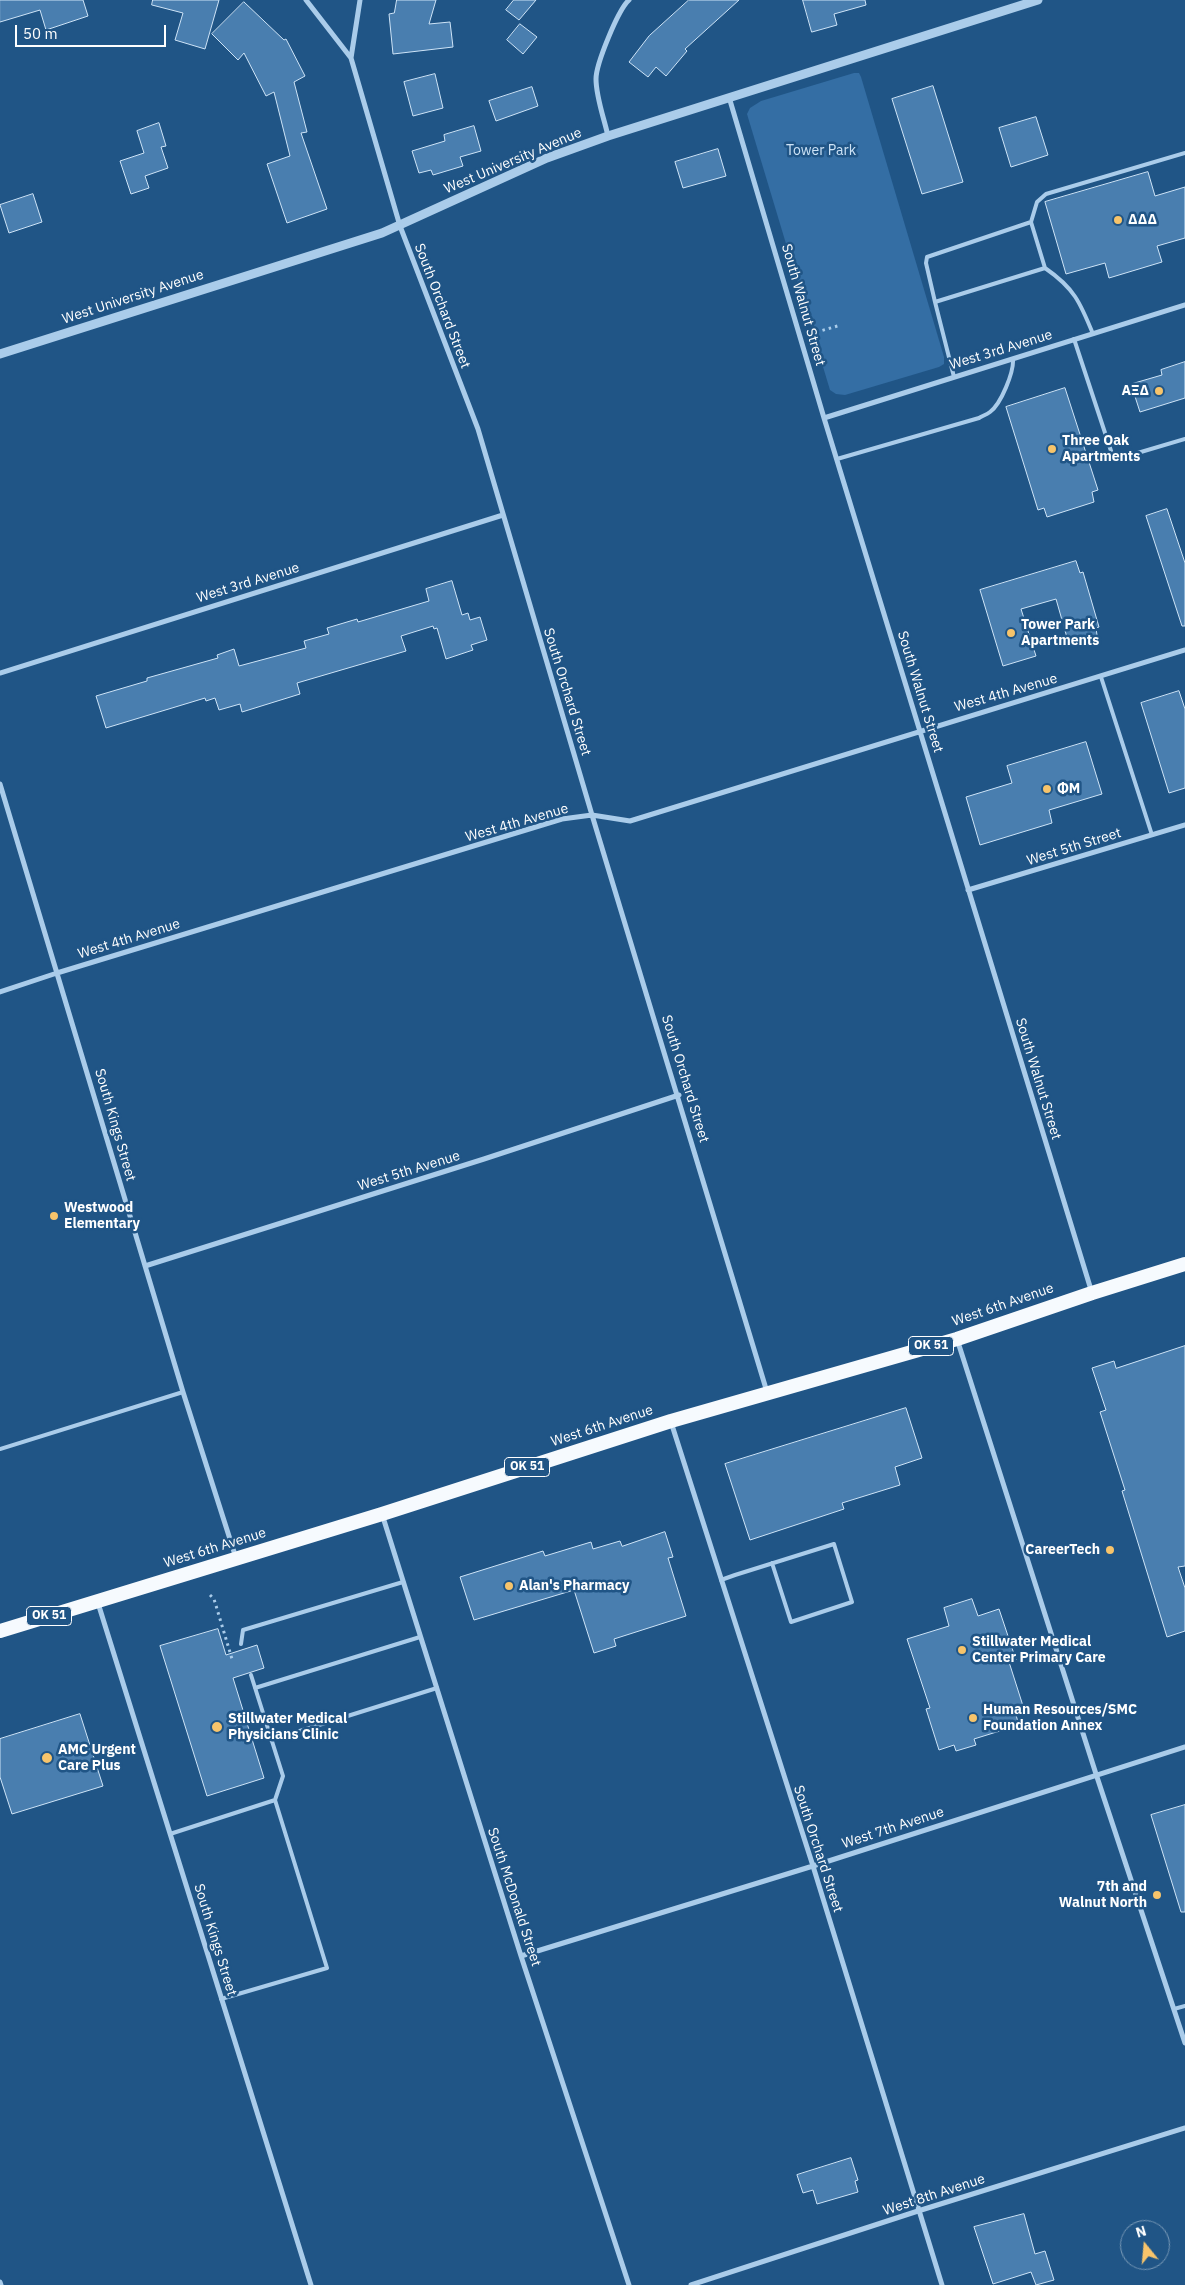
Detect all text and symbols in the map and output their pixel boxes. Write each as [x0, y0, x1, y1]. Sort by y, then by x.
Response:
scale bar [18, 15, 169, 47]
text: 50 m [23, 24, 58, 43]
street label: West University Avenue [442, 124, 584, 198]
park label: Tower Park [786, 143, 856, 159]
place label: ΔΔΔ [1128, 212, 1157, 228]
marker: ΔΔΔ [1112, 214, 1124, 226]
street label: South Orchard Street [410, 241, 474, 371]
street label: South Walnut Street [778, 242, 828, 368]
street label: West University Avenue [60, 266, 206, 328]
street label: West 3rd Avenue [948, 326, 1054, 374]
place label: ΑΞΔ [1121, 383, 1149, 399]
marker: ΑΞΔ [1153, 385, 1165, 397]
place label: Three Oak Apartments [1062, 433, 1140, 466]
marker: Three Oak Apartments [1046, 443, 1058, 455]
street label: West 3rd Avenue [195, 559, 301, 607]
place label: Tower Park Apartments [1021, 617, 1099, 650]
street label: South Orchard Street [540, 626, 594, 758]
marker: Tower Park Apartments [1005, 627, 1017, 639]
street label: South Walnut Street [894, 629, 946, 755]
street label: West 4th Avenue [953, 670, 1059, 716]
place label: ΦΜ [1057, 781, 1080, 797]
marker: ΦΜ [1041, 783, 1053, 795]
street label: West 4th Avenue [464, 800, 570, 846]
street label: West 5th Street [1025, 825, 1123, 869]
street label: West 4th Avenue [76, 915, 182, 963]
street label: South Orchard Street [658, 1013, 712, 1145]
street label: South Walnut Street [1012, 1016, 1064, 1142]
street label: South Kings Street [91, 1067, 139, 1183]
street label: West 5th Avenue [356, 1147, 462, 1195]
place label: Westwood Elementary [64, 1200, 140, 1232]
marker: Westwood Elementary [48, 1210, 60, 1222]
street label: West 6th Avenue [950, 1280, 1056, 1330]
road number: OK 51 [908, 1336, 954, 1355]
street label: West 6th Avenue [549, 1402, 655, 1450]
road number: OK 51 [504, 1458, 550, 1476]
street label: West 6th Avenue [162, 1524, 268, 1572]
place label: CareerTech [1025, 1542, 1100, 1558]
marker: CareerTech [1104, 1544, 1116, 1556]
place label: Alan's Pharmacy [519, 1578, 629, 1594]
marker: Alan's Pharmacy [503, 1580, 515, 1592]
road number: OK 51 [27, 1606, 72, 1625]
place label: Stillwater Medical Center Primary Care [972, 1634, 1106, 1666]
marker: Stillwater Medical Center Primary Care [956, 1644, 968, 1656]
place label: Human Resources/SMC Foundation Annex [983, 1702, 1137, 1734]
place label: Stillwater Medical Physicians Clinic [228, 1711, 347, 1744]
marker: Human Resources/SMC Foundation Annex [967, 1712, 979, 1724]
marker: Stillwater Medical Physicians Clinic [210, 1720, 224, 1734]
place label: AMC Urgent Care Plus [58, 1742, 136, 1774]
marker: AMC Urgent Care Plus [40, 1751, 54, 1765]
street label: South Orchard Street [790, 1783, 846, 1915]
street label: West 7th Avenue [840, 1804, 946, 1852]
street label: South McDonald Street [484, 1826, 544, 1968]
place label: 7th and Walnut North [1059, 1879, 1147, 1911]
street label: South Kings Street [190, 1882, 240, 1998]
marker: 7th and Walnut North [1151, 1889, 1163, 1901]
street label: West 8th Avenue [881, 2171, 987, 2219]
north arrow [1120, 2220, 1170, 2270]
text: N [1133, 2222, 1148, 2242]

